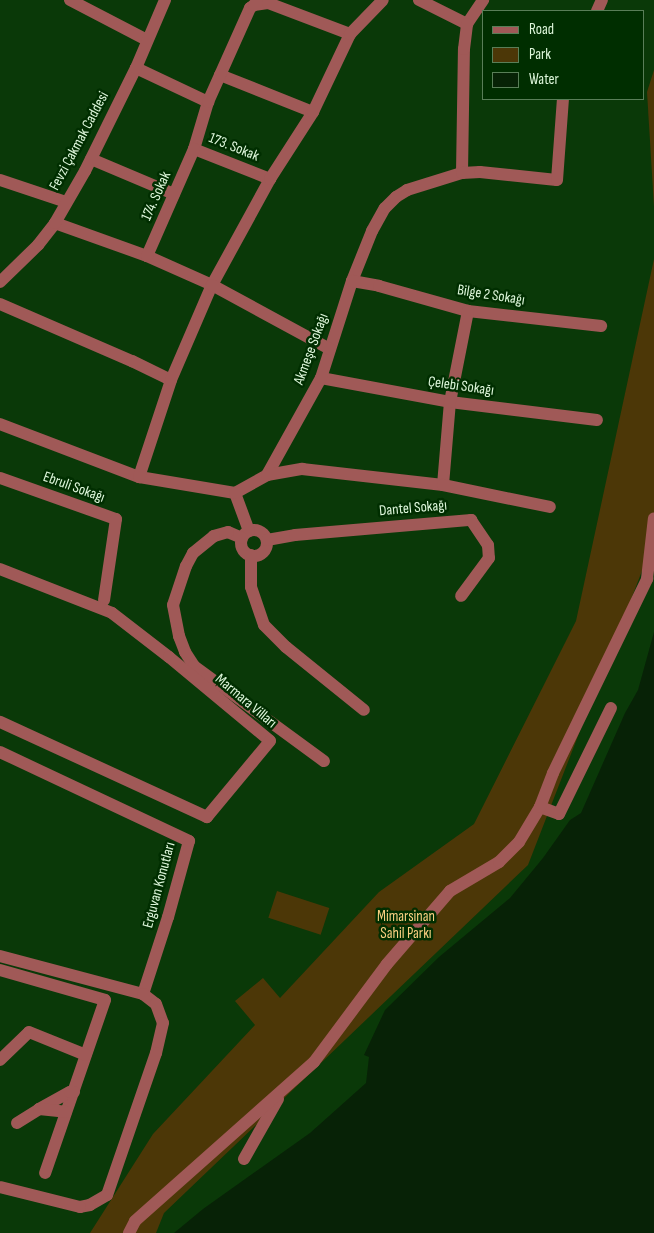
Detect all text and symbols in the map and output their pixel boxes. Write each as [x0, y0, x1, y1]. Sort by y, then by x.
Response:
legend [482, 10, 644, 100]
text: Road [529, 20, 554, 39]
text: Park [529, 45, 551, 64]
text: Water [529, 70, 559, 89]
street label: Fevzi Çakmak Caddesi [45, 88, 113, 194]
street label: 173. Sokak [206, 129, 262, 165]
street label: 174. Sokak [137, 169, 175, 223]
street label: Bilge 2 Sokağı [456, 281, 526, 309]
street label: Akmeşe Sokağı [290, 311, 332, 387]
street label: Çelebi Sokağı [427, 372, 495, 400]
street label: Ebruli Sokağı [41, 468, 107, 506]
street label: Dantel Sokağı [378, 496, 448, 520]
street label: Marmara Vilları [212, 670, 280, 732]
street label: Erguvan Konutları [139, 840, 179, 930]
park label: Mimarsinan Sahil Parkı [377, 907, 435, 942]

